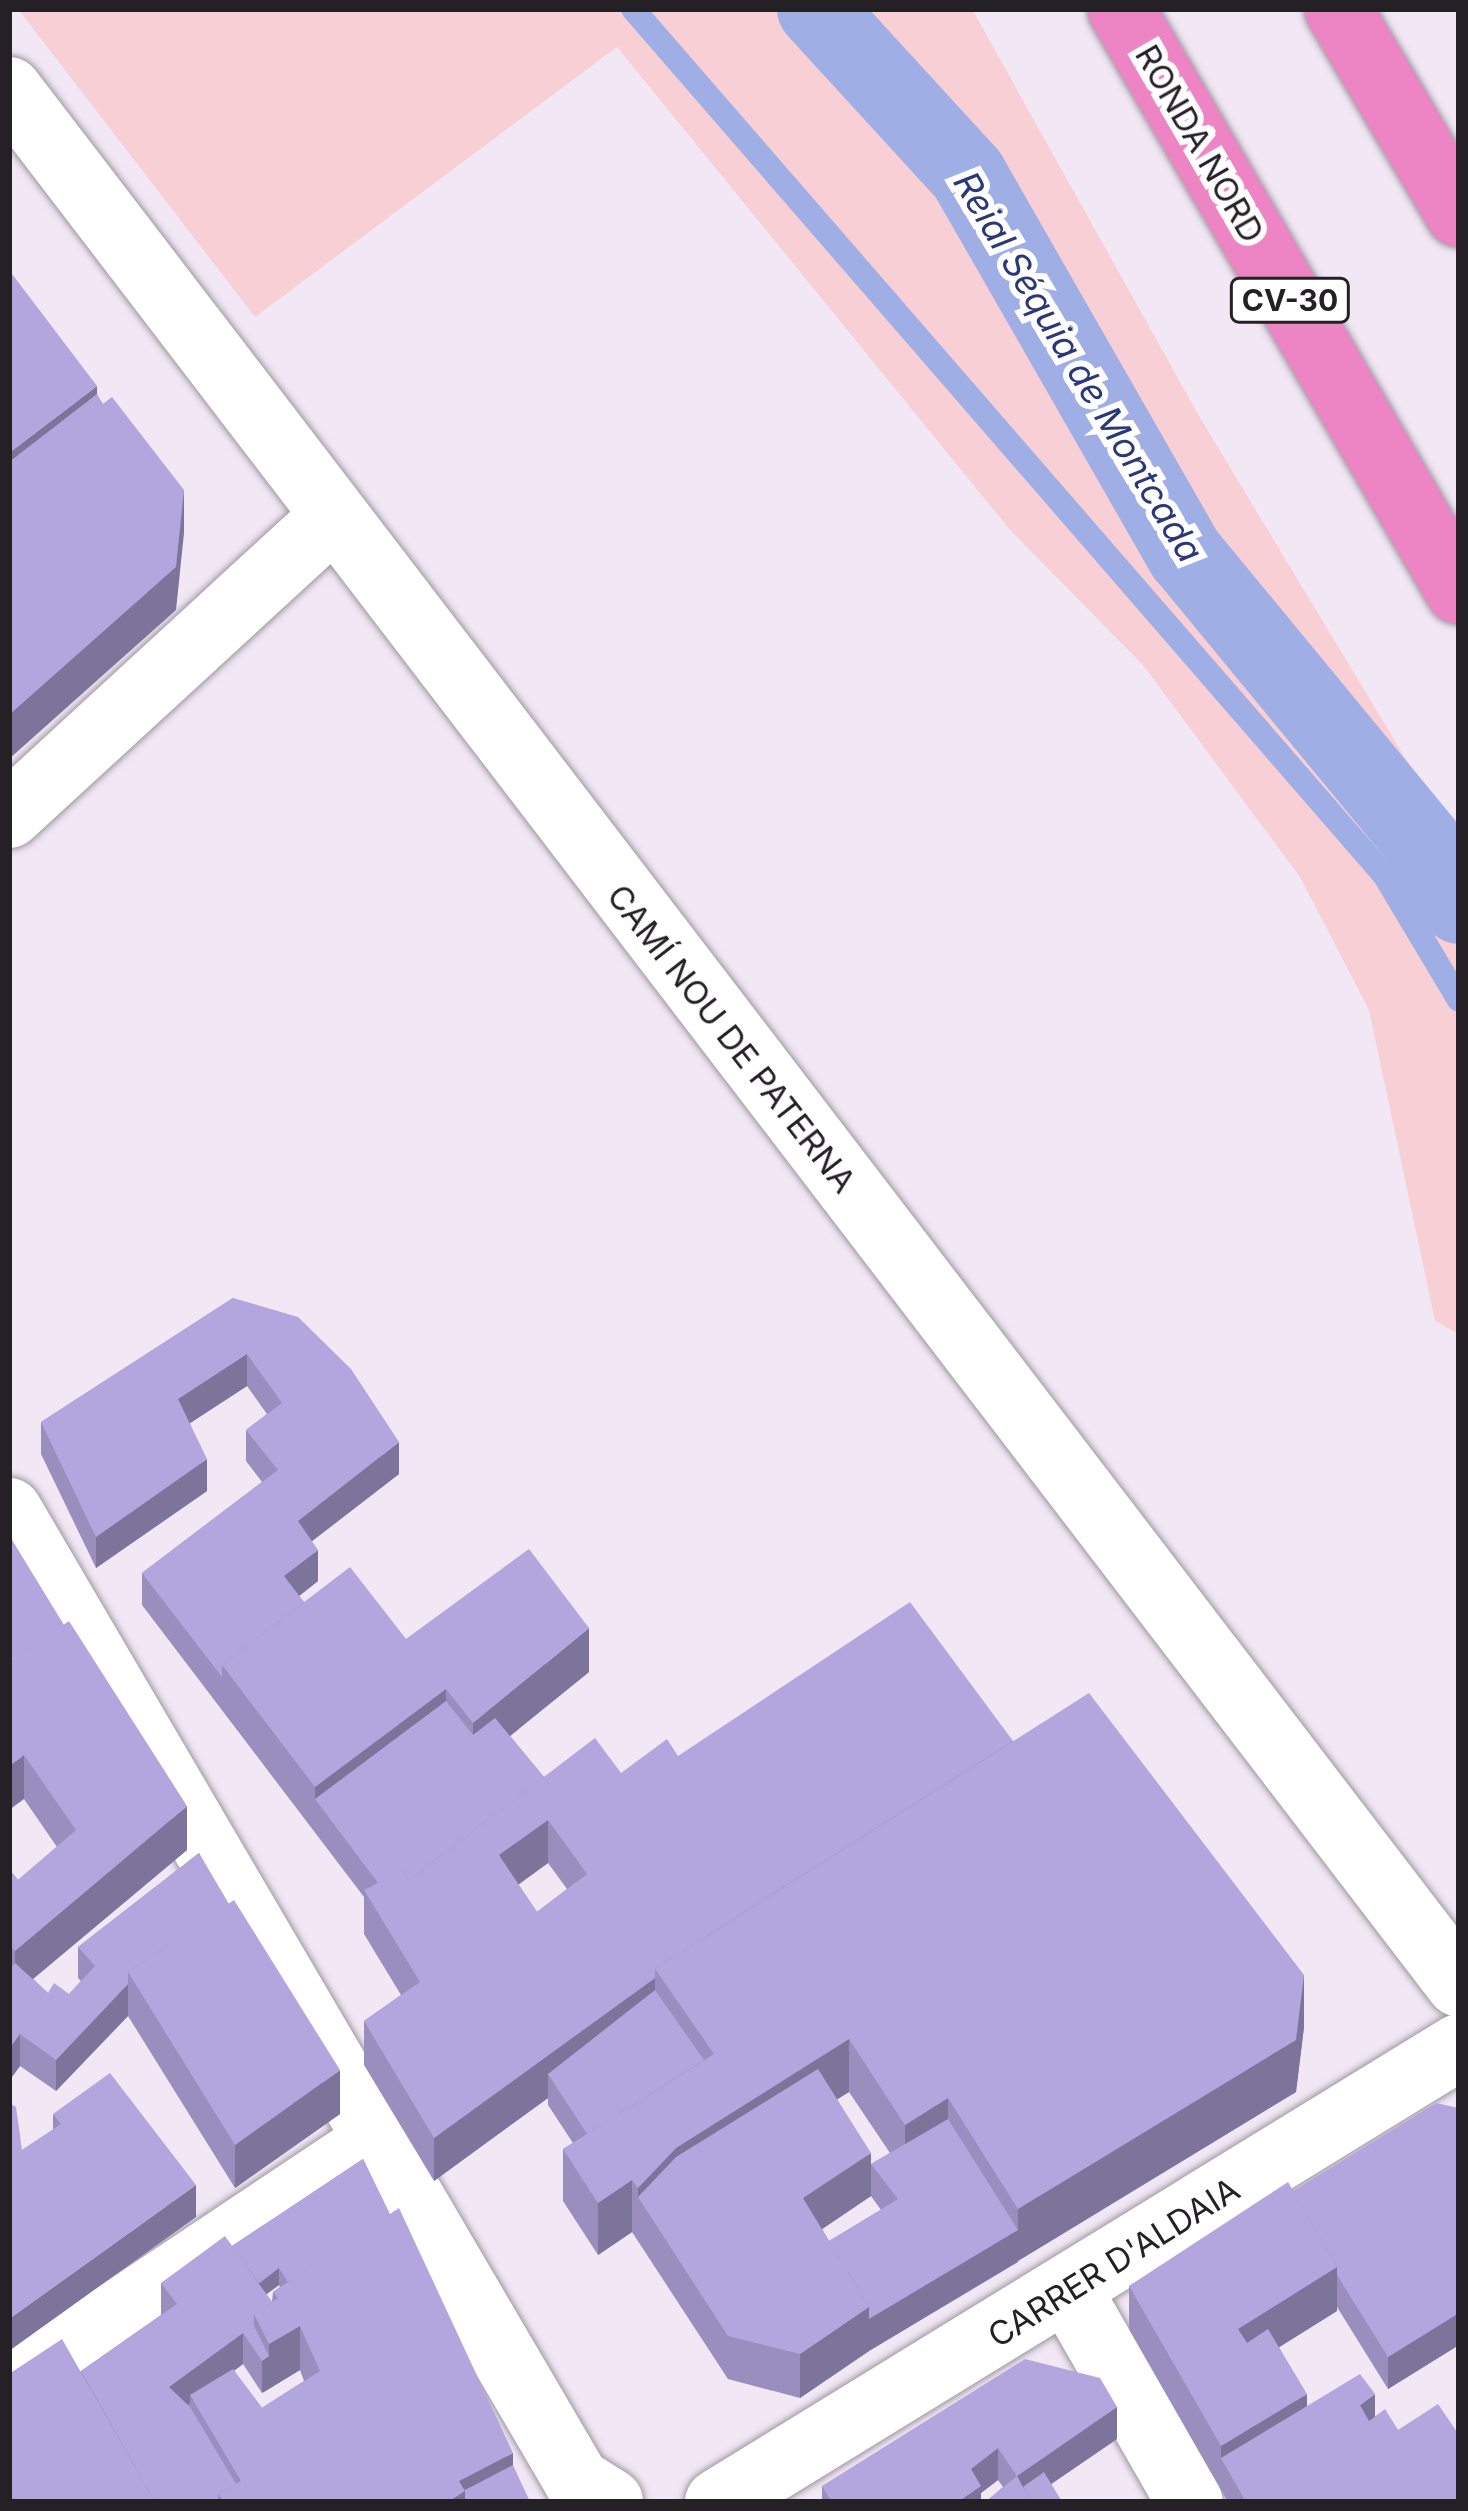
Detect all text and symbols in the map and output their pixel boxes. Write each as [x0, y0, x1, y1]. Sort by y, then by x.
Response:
street label: RONDA NORD [1127, 38, 1271, 250]
water label: Reial Séquia de Montcada [944, 164, 1212, 570]
road number: CV-30 [1227, 276, 1353, 324]
street label: CAMÍ NOU DE PATERNA [599, 877, 863, 1201]
street label: CARRER D'ALDAIA [981, 2170, 1247, 2356]

